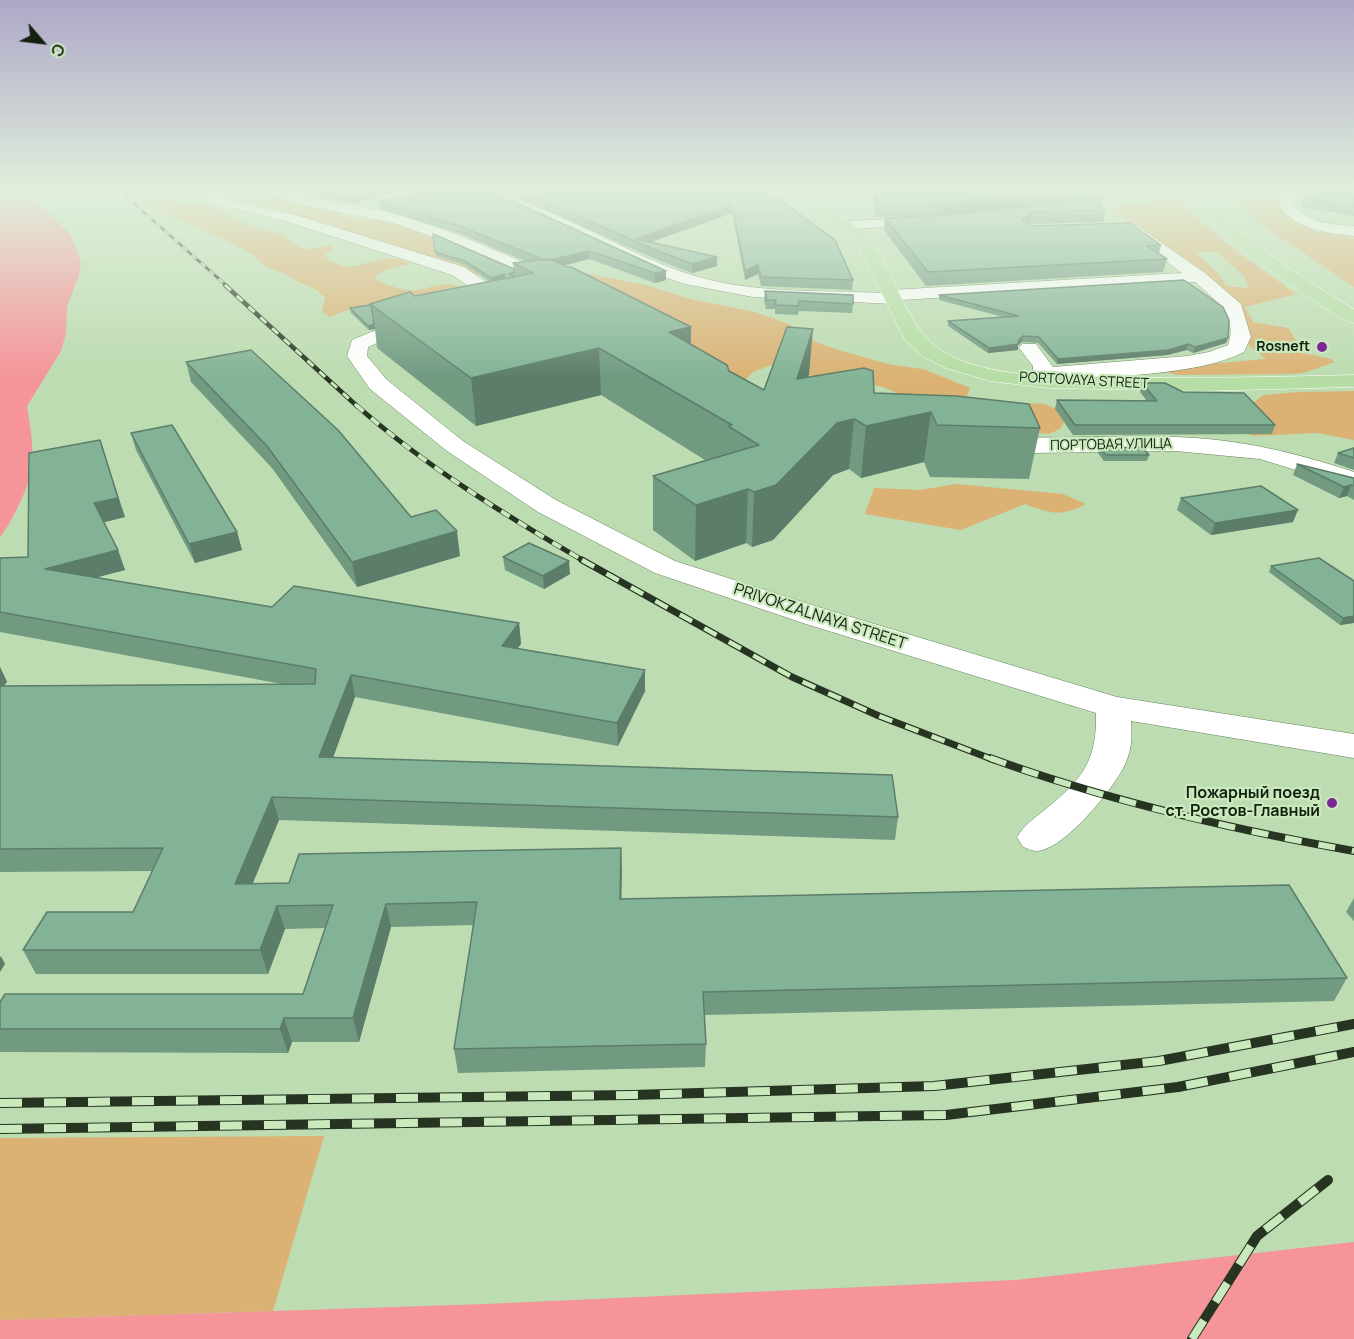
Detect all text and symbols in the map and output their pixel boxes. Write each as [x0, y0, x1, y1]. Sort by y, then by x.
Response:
north arrow [12, 12, 72, 72]
text: С [45, 40, 70, 61]
place label: Rosneft [1256, 339, 1310, 355]
marker: Rosneft [1315, 340, 1329, 354]
street label: PORTOVAYA STREET [1019, 369, 1149, 393]
street label: ПОРТОВАЯ УЛИЦА [1050, 436, 1172, 454]
street label: PRIVOKZALNAYA STREET [731, 580, 909, 654]
place label: Пожарный поезд ст. Ростов-Главный [1166, 784, 1320, 822]
marker: Пожарный поезд ст. Ростов-Главный [1325, 796, 1339, 810]

